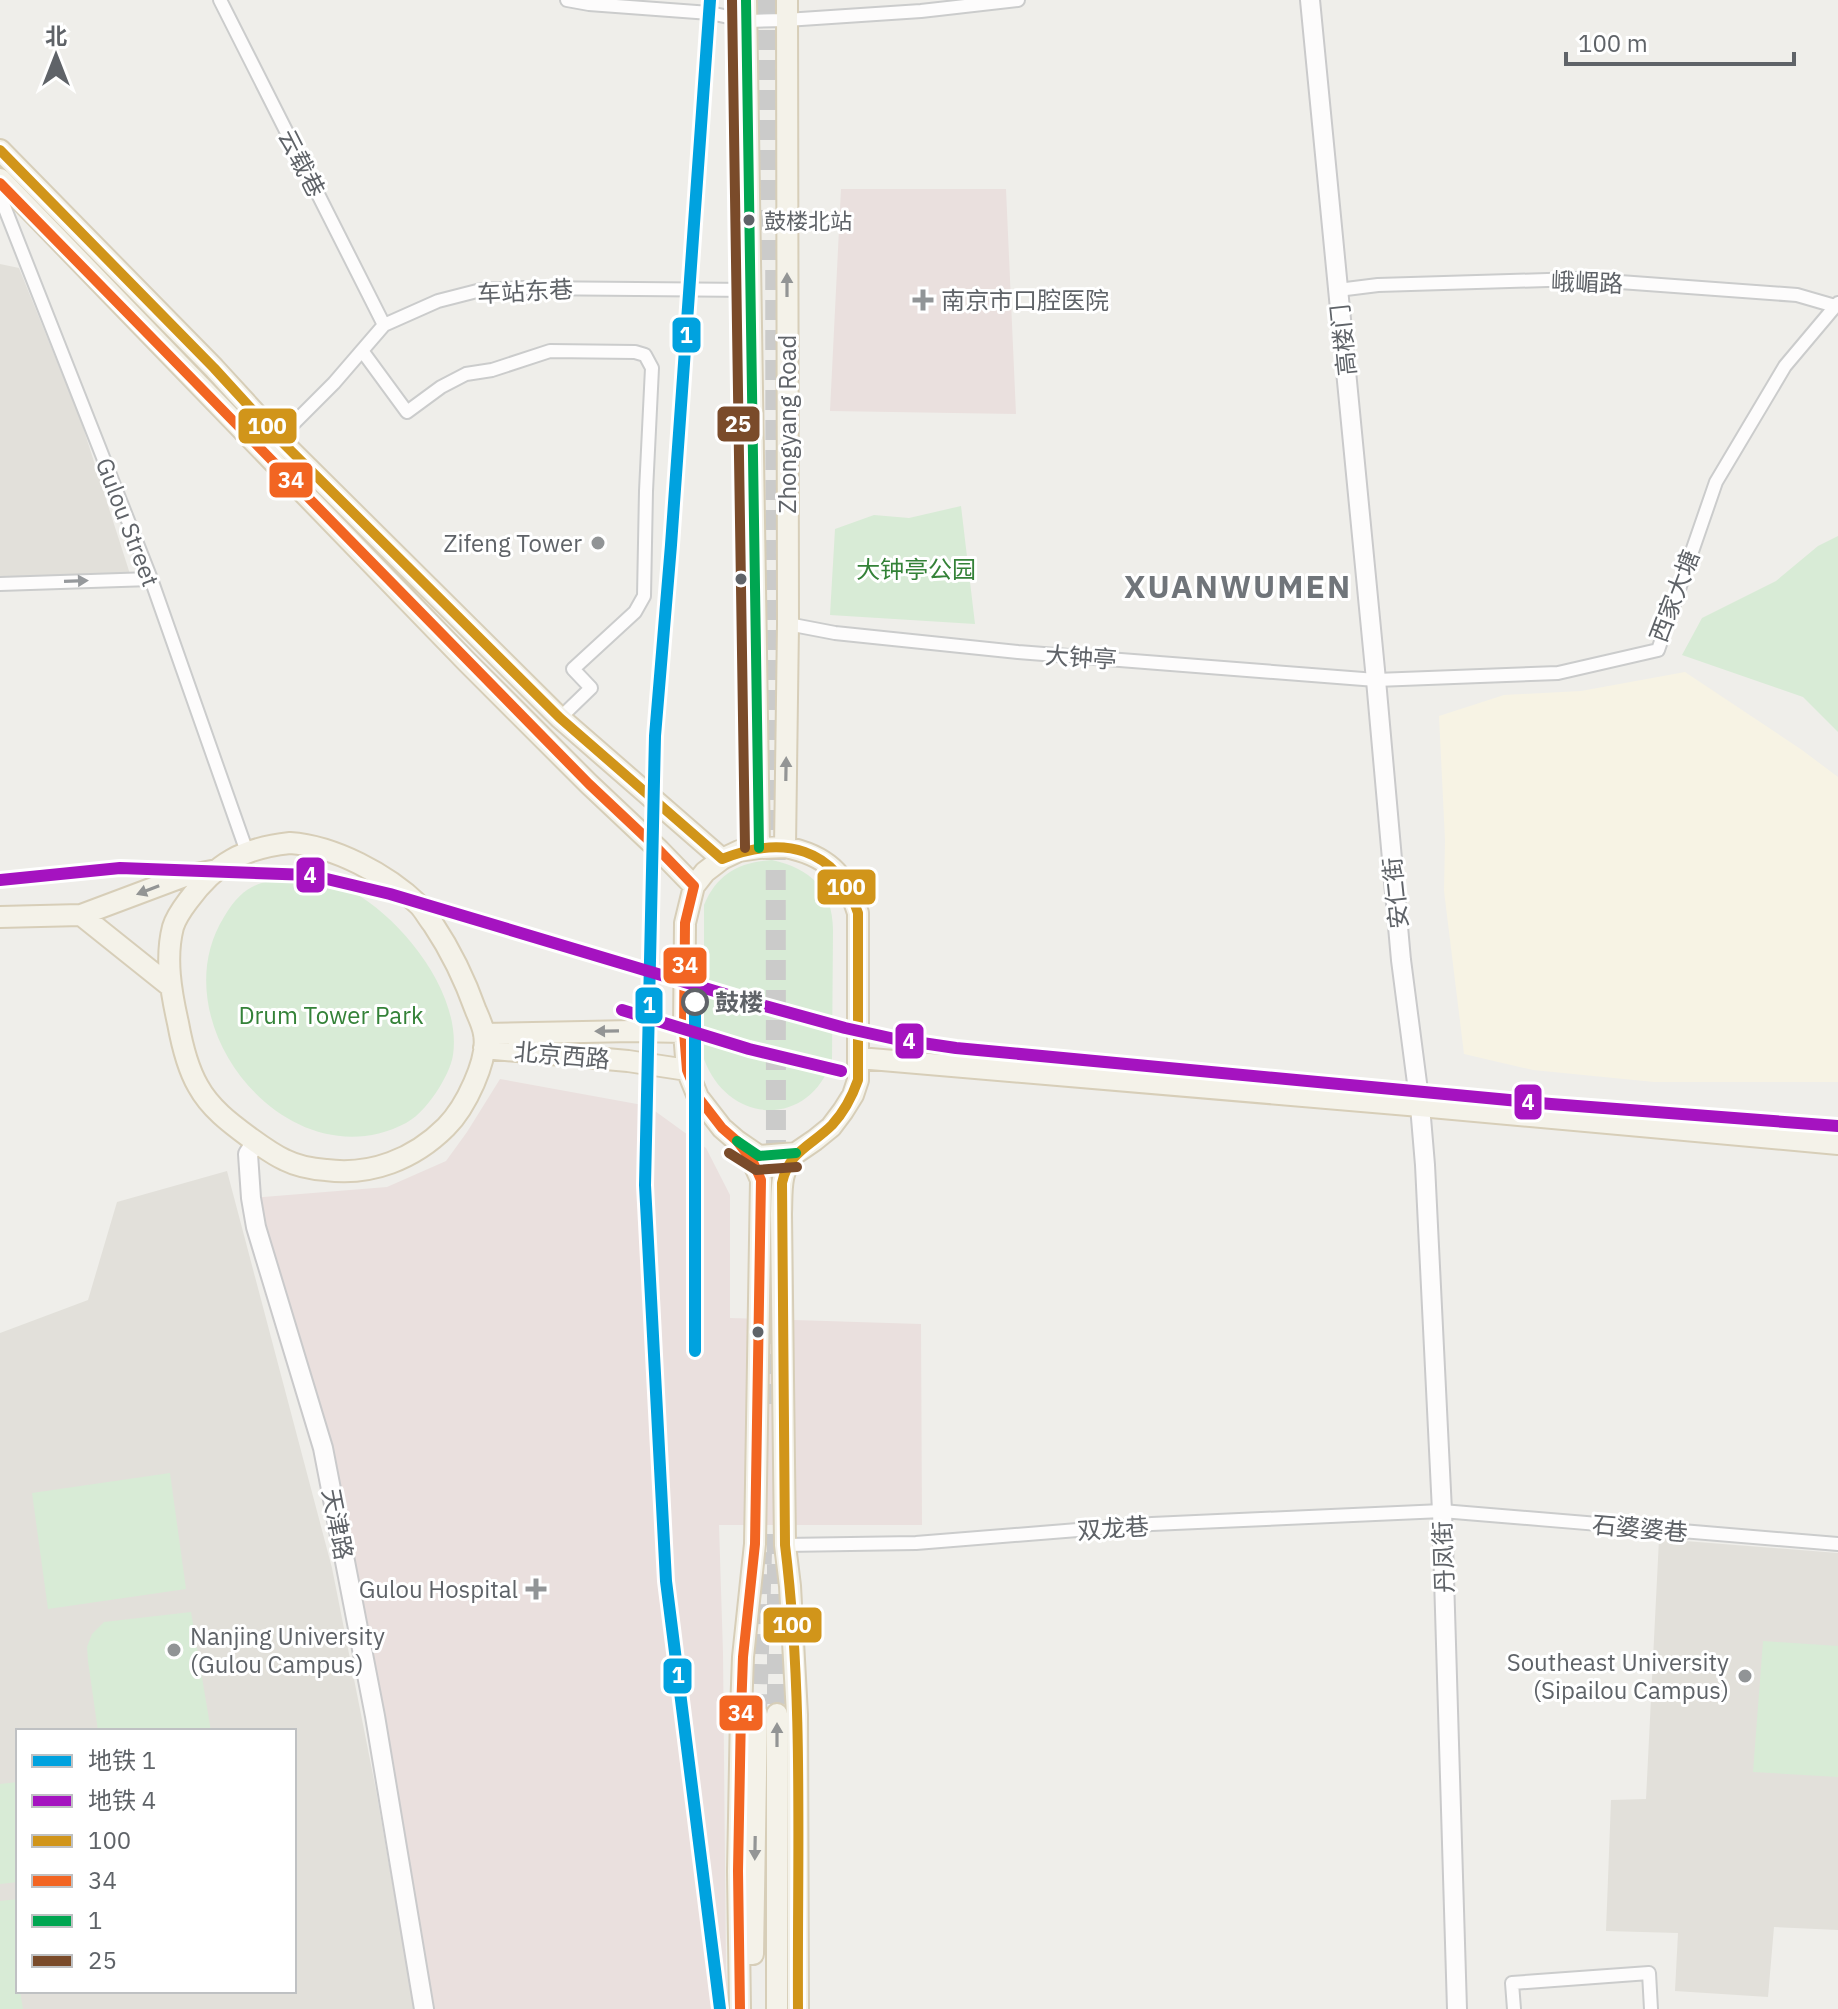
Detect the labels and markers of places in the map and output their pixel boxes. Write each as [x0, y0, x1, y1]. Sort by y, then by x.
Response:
place label: 鼓楼北站 [764, 206, 852, 235]
marker: 鼓楼北站 [741, 212, 757, 228]
place label: 南京市口腔医院 [941, 284, 1109, 316]
marker: 南京市口腔医院 [912, 289, 934, 311]
place label: Zifeng Tower [443, 527, 582, 559]
marker: Zifeng Tower [589, 534, 607, 552]
unlabelled marker [733, 571, 749, 587]
place label: 鼓楼 [715, 986, 763, 1018]
marker: 鼓楼 [682, 989, 708, 1015]
unlabelled marker [750, 1324, 766, 1340]
place label: Gulou Hospital [359, 1573, 518, 1605]
marker: Gulou Hospital [525, 1578, 547, 1600]
place label: Nanjing University (Gulou Campus) [190, 1620, 385, 1680]
marker: Nanjing University (Gulou Campus) [165, 1641, 183, 1659]
place label: Southeast University (Sipailou Campus) [1507, 1646, 1729, 1706]
marker: Southeast University (Sipailou Campus) [1736, 1667, 1754, 1685]

